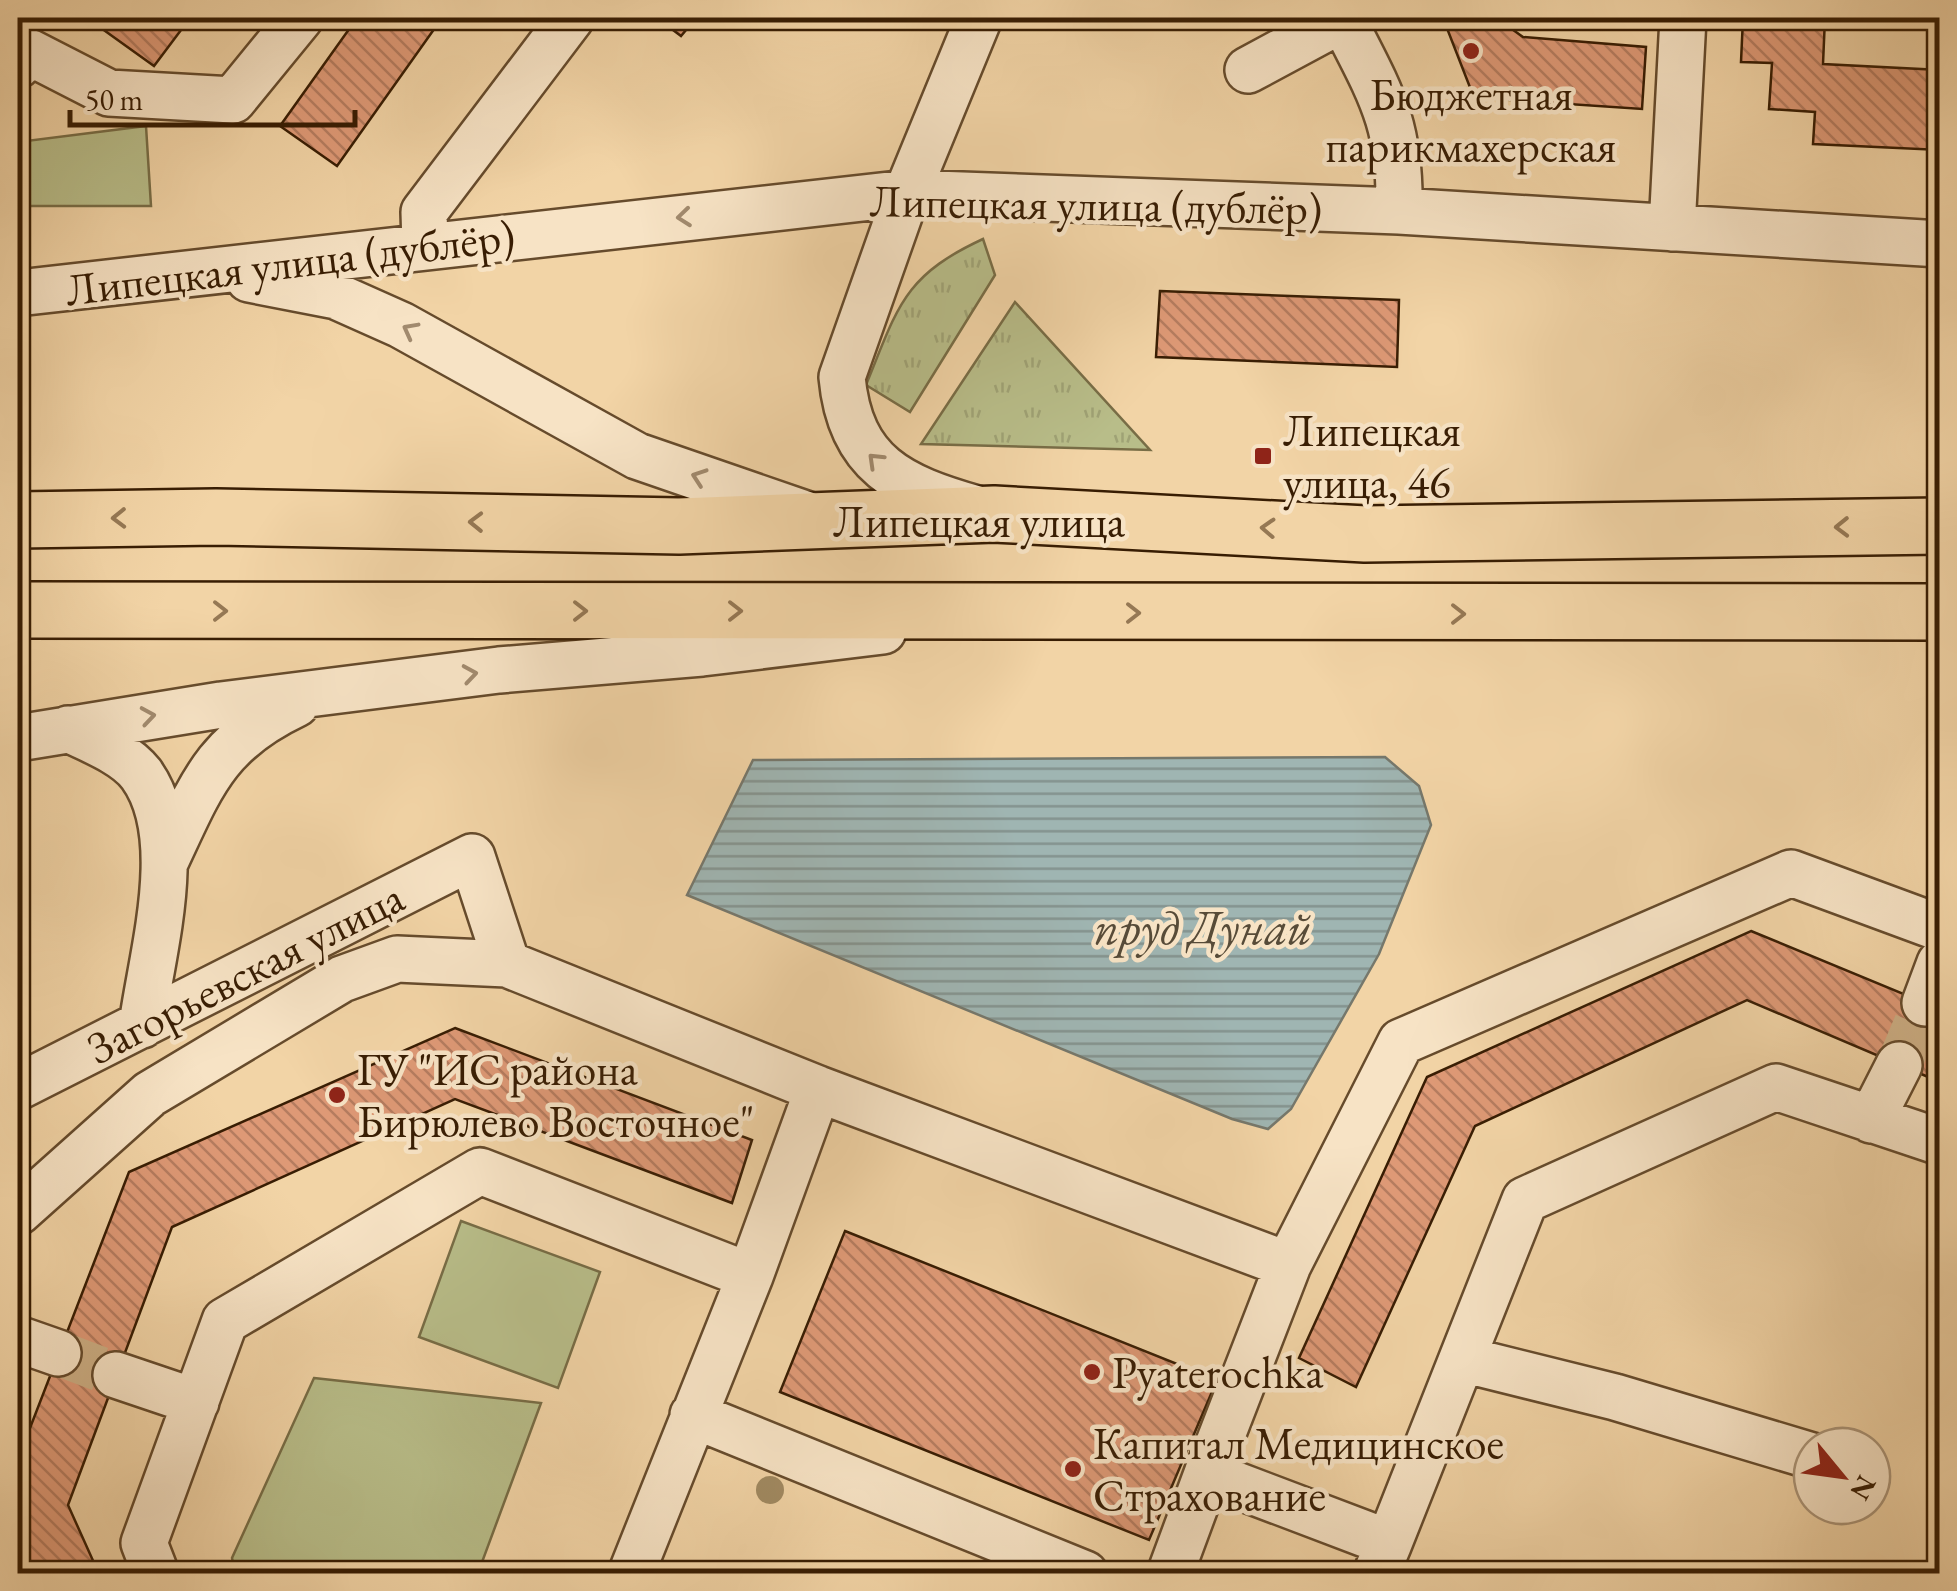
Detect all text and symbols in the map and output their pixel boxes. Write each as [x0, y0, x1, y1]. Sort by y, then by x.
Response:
marker: Бюджетная парикмахерская [1460, 40, 1482, 62]
scale bar [70, 65, 355, 127]
place label: Бюджетная парикмахерская [1326, 65, 1616, 175]
text: 50 m [85, 80, 143, 119]
street label: Липецкая улица (дублёр) [869, 171, 1323, 237]
street label: Липецкая улица (дублёр) [62, 206, 518, 318]
one-way arrow [675, 206, 691, 227]
one-way arrow [402, 323, 420, 342]
place label: Липецкая улица, 46 [1283, 401, 1461, 511]
marker: Липецкая улица, 46 [1252, 445, 1274, 467]
one-way arrow [868, 454, 886, 472]
one-way arrow [691, 469, 708, 489]
street label: Липецкая улица [833, 492, 1125, 550]
one-way arrow [110, 507, 126, 529]
one-way arrow [468, 511, 484, 532]
one-way arrow [1834, 516, 1850, 538]
one-way arrow [1259, 518, 1275, 539]
one-way arrow [212, 600, 228, 622]
one-way arrow [572, 600, 588, 622]
one-way arrow [728, 600, 743, 622]
one-way arrow [1126, 602, 1142, 624]
one-way arrow [1452, 603, 1467, 625]
one-way arrow [462, 664, 479, 685]
one-way arrow [140, 706, 156, 727]
street label: Загорьевская улица [77, 867, 413, 1077]
water label: пруд Дунай [1094, 896, 1312, 958]
place label: ГУ "ИС района Бирюлево Восточное" [357, 1040, 755, 1150]
marker: ГУ "ИС района Бирюлево Восточное" [326, 1084, 348, 1106]
place label: Pyaterochka [1112, 1343, 1323, 1401]
marker: Pyaterochka [1081, 1361, 1103, 1383]
place label: Капитал Медицинское Страхование [1093, 1414, 1504, 1524]
north arrow [1792, 1426, 1892, 1526]
marker: Капитал Медицинское Страхование [1062, 1458, 1084, 1480]
text: N [1842, 1469, 1885, 1507]

